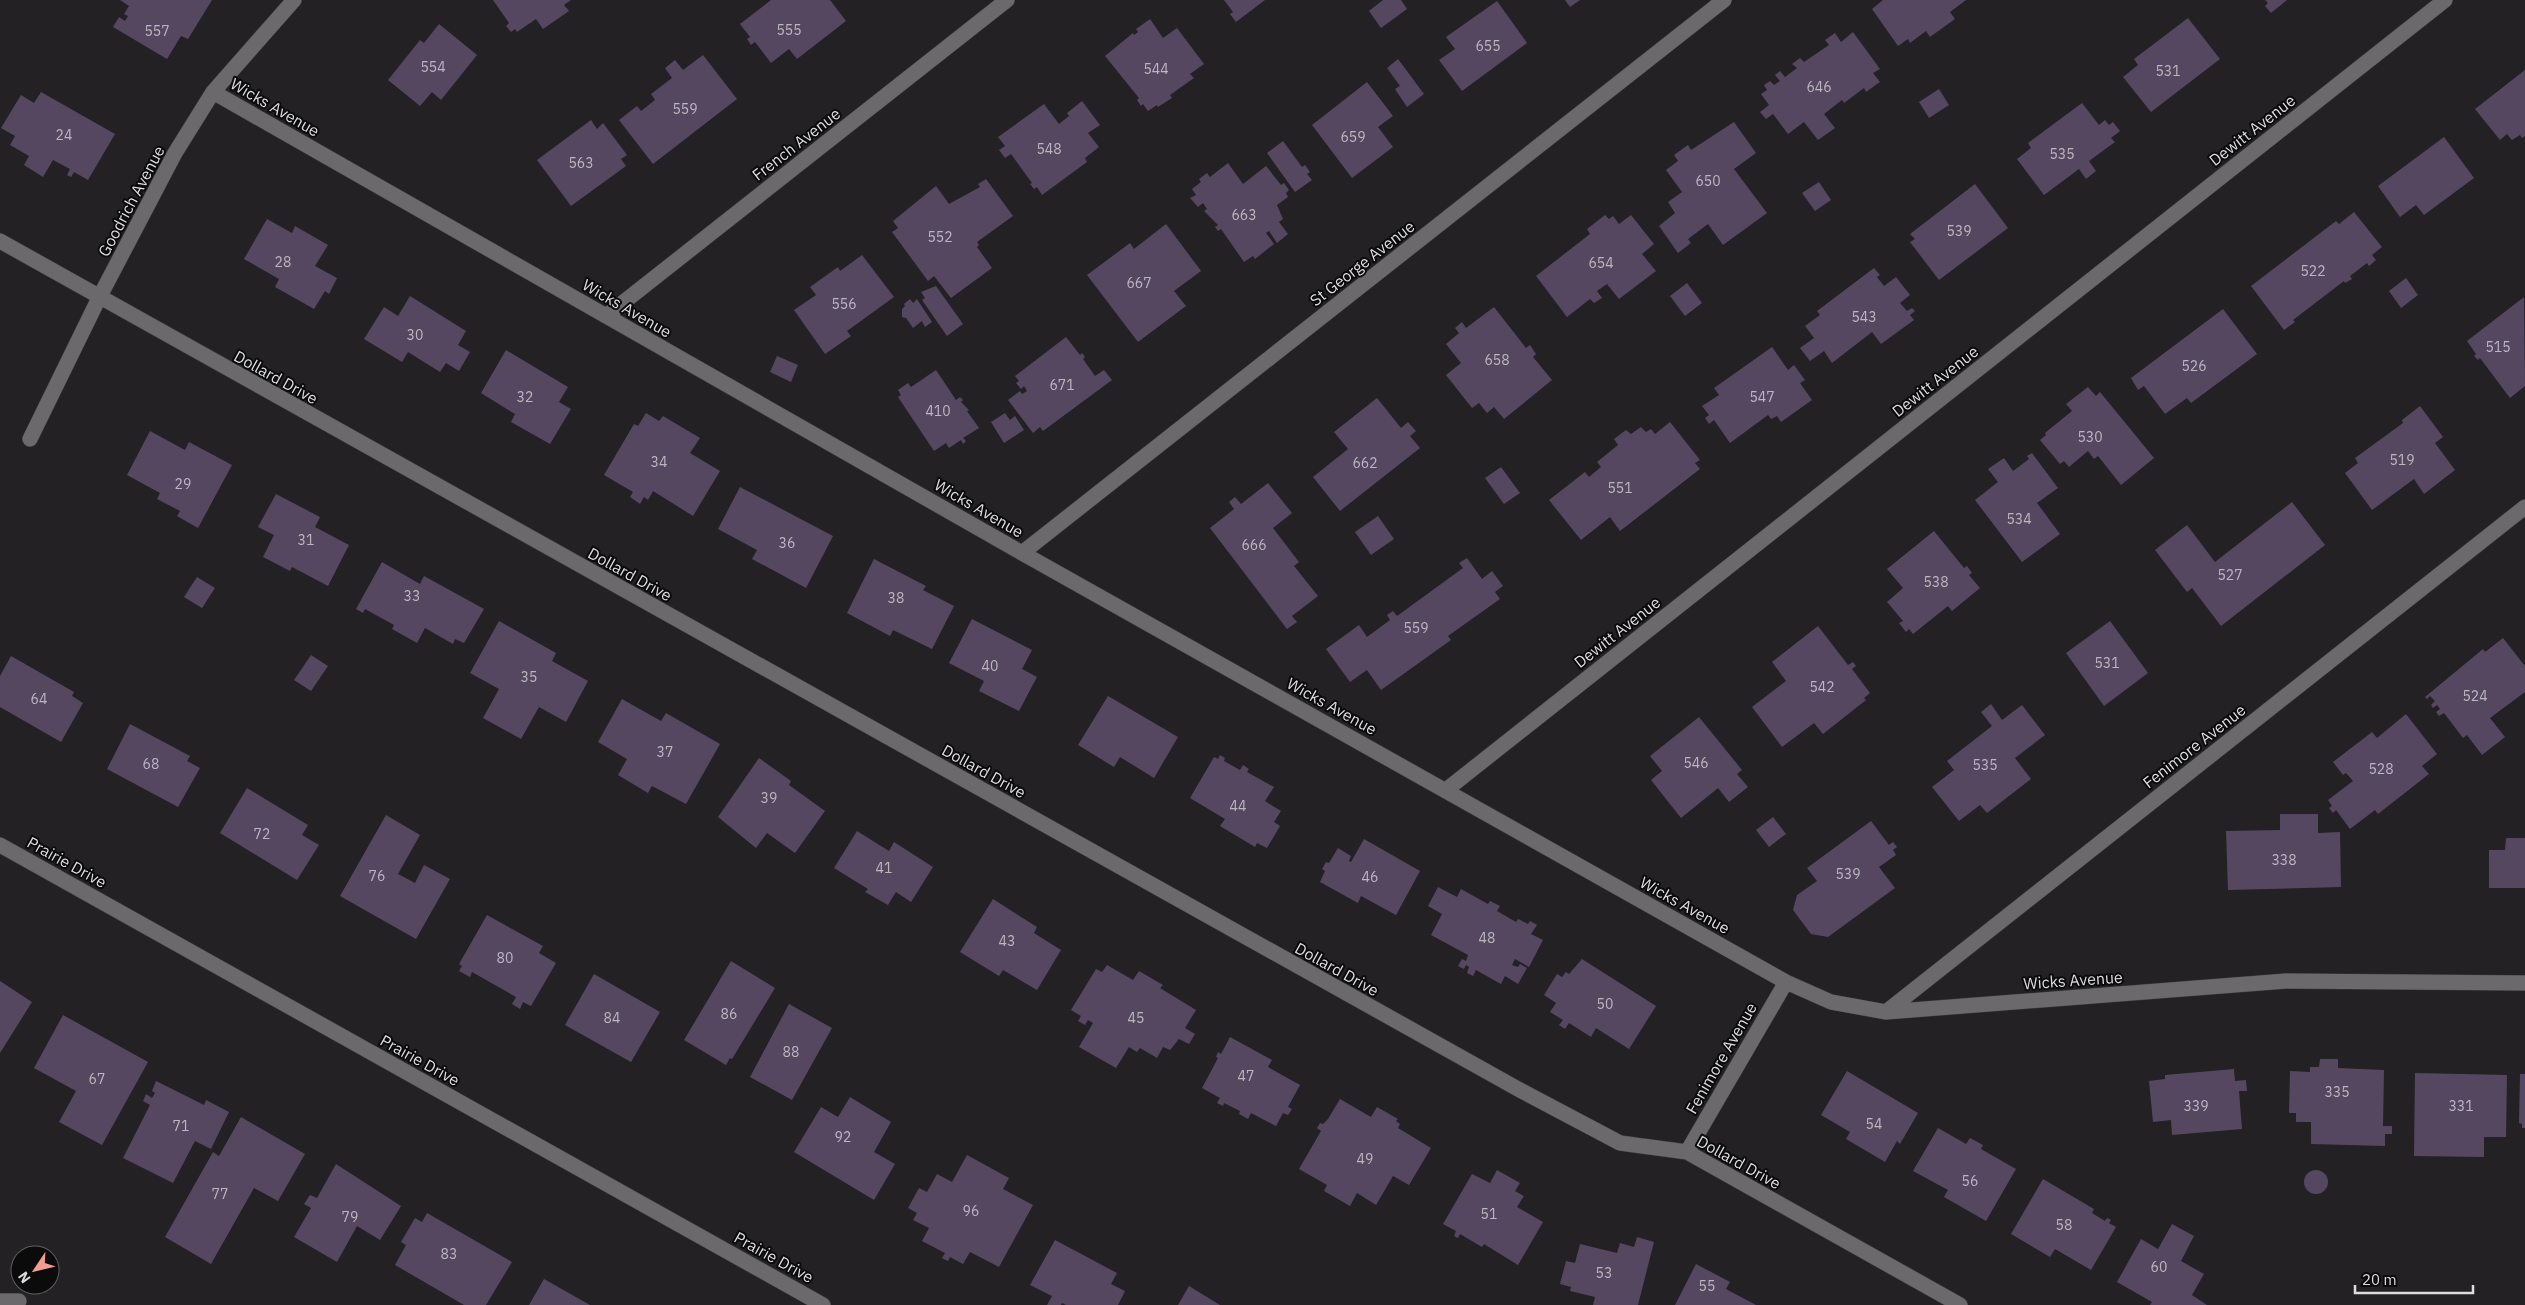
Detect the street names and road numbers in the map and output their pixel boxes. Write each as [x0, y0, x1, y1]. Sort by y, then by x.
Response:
street label: Wicks Avenue [227, 73, 323, 141]
street label: Dewitt Avenue [2205, 90, 2299, 170]
street label: French Avenue [748, 103, 844, 185]
street label: Goodrich Avenue [93, 142, 169, 260]
street label: St George Avenue [1306, 216, 1419, 310]
street label: Wicks Avenue [579, 274, 675, 342]
street label: Dewitt Avenue [1888, 341, 1982, 421]
street label: Dollard Drive [231, 346, 322, 408]
street label: Wicks Avenue [931, 474, 1027, 542]
street label: Dollard Drive [585, 543, 676, 605]
street label: Dewitt Avenue [1570, 592, 1664, 672]
street label: Wicks Avenue [1284, 673, 1381, 739]
street label: Fenimore Avenue [2139, 699, 2250, 792]
street label: Dollard Drive [939, 740, 1030, 802]
street label: Prairie Drive [24, 832, 110, 892]
street label: Wicks Avenue [1637, 872, 1734, 938]
street label: Dollard Drive [1292, 938, 1383, 1000]
street label: Wicks Avenue [2023, 967, 2124, 993]
street label: Fenimore Avenue [1681, 999, 1761, 1117]
street label: Prairie Drive [377, 1030, 463, 1090]
street label: Dollard Drive [1694, 1131, 1785, 1193]
street label: Prairie Drive [731, 1227, 817, 1287]

